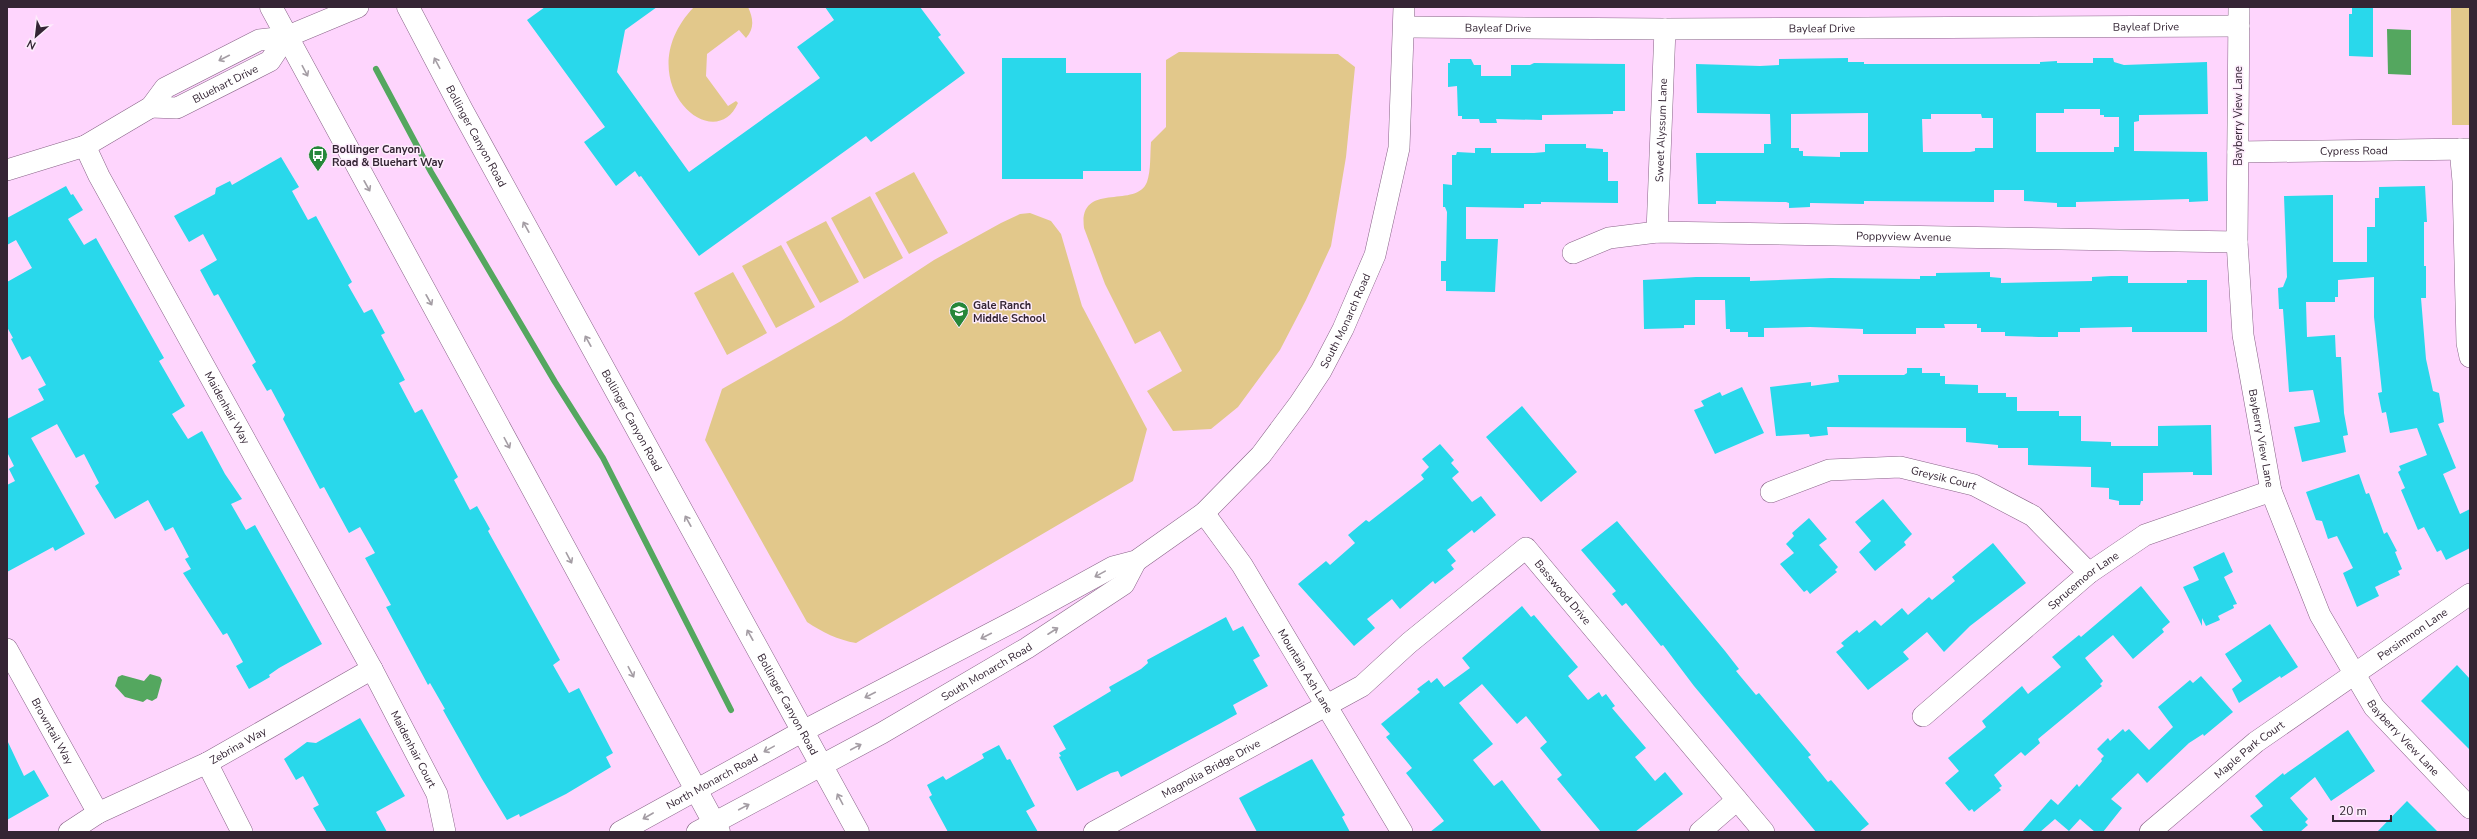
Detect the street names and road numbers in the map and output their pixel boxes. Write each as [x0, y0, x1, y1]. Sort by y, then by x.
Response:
street label: Bayleaf Drive [2113, 19, 2179, 34]
street label: Bayleaf Drive [1465, 20, 1531, 35]
street label: Bayleaf Drive [1789, 21, 1855, 36]
street label: Bluehart Drive [190, 61, 261, 107]
street label: Bayberry View Lane [2231, 66, 2246, 166]
street label: Sweet Alyssum Lane [1651, 78, 1671, 182]
street label: Bollinger Canyon Road [443, 82, 510, 189]
street label: Cypress Road [2320, 143, 2388, 158]
street label: Poppyview Avenue [1856, 228, 1951, 245]
street label: South Monarch Road [1316, 271, 1374, 371]
street label: Bollinger Canyon Road [598, 367, 666, 474]
street label: Maidenhair Way [201, 369, 254, 447]
street label: Bayberry View Lane [2245, 388, 2278, 489]
street label: Greysik Court [1909, 462, 1980, 493]
street label: Sprucemoor Lane [2044, 548, 2122, 613]
street label: Basswood Drive [1531, 556, 1595, 628]
street label: Persimmon Lane [2374, 604, 2450, 664]
street label: Mountain Ash Lane [1275, 626, 1337, 716]
street label: South Monarch Road [938, 639, 1035, 704]
street label: Bollinger Canyon Road [754, 651, 822, 758]
street label: Browntail Way [28, 695, 77, 768]
street label: Bayberry View Lane [2364, 697, 2443, 779]
street label: Maidenhair Court [387, 708, 440, 791]
street label: Maple Park Court [2211, 717, 2287, 782]
street label: Zebrina Way [207, 723, 269, 768]
street label: Magnolia Bridge Drive [1159, 735, 1263, 801]
street label: North Monarch Road [663, 750, 761, 813]

